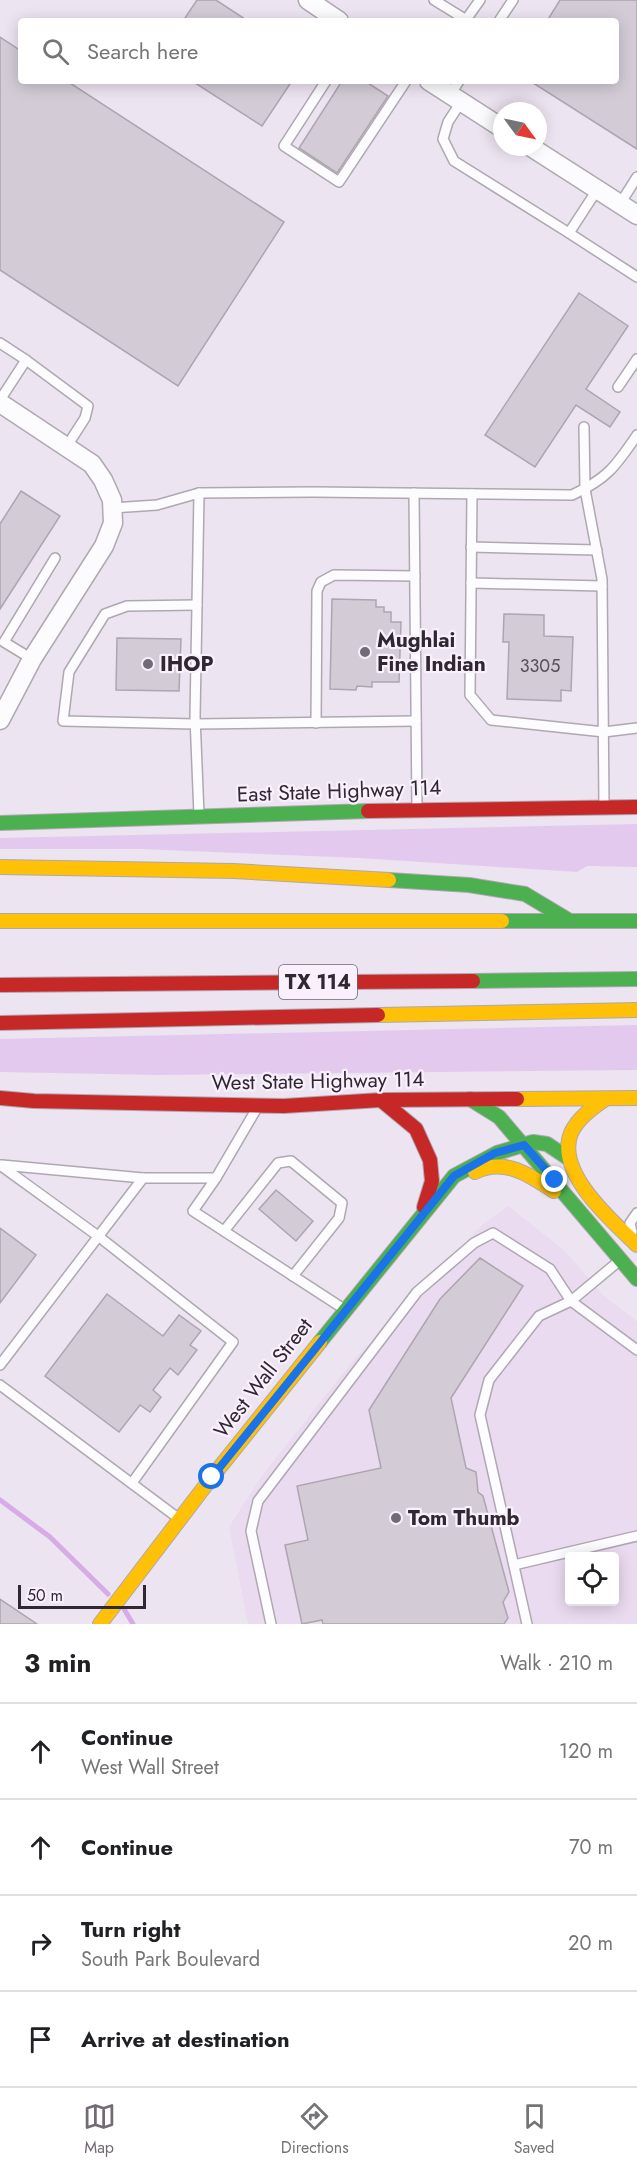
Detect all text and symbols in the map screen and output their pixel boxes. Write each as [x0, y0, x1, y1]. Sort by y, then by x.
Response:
search box [18, 18, 619, 84]
icon: search [39, 35, 72, 68]
text: Search here [87, 35, 198, 67]
north arrow [493, 102, 547, 156]
place label: Mughlai Fine Indian [377, 625, 486, 679]
marker: Mughlai Fine Indian [358, 645, 372, 659]
place label: IHOP [160, 649, 214, 679]
house number: 3305 [520, 653, 560, 679]
marker: IHOP [141, 657, 155, 671]
street label: East State Highway 114 [236, 772, 442, 810]
road number: TX 114 [279, 965, 357, 999]
street label: West State Highway 114 [211, 1064, 425, 1098]
route end [541, 1166, 567, 1192]
street label: West Wall Street [207, 1312, 319, 1444]
route start [198, 1463, 224, 1489]
place label: Tom Thumb [408, 1503, 520, 1533]
marker: Tom Thumb [389, 1511, 403, 1525]
map controls [565, 1552, 619, 1606]
button: locate [565, 1552, 619, 1606]
scale bar [18, 1582, 146, 1610]
text: 50 m [27, 1584, 63, 1607]
text: 3 min [24, 1644, 91, 1682]
text: Walk · 210 m [500, 1649, 613, 1678]
text: Continue [81, 1721, 173, 1753]
icon: ahead [24, 1735, 57, 1768]
text: 120 m [559, 1737, 613, 1766]
text: West Wall Street [81, 1753, 219, 1782]
icon: ahead [24, 1831, 57, 1864]
text: Continue [81, 1831, 173, 1863]
text: 70 m [569, 1833, 613, 1862]
text: Turn right [81, 1913, 181, 1945]
icon: right [24, 1927, 57, 1960]
text: 20 m [568, 1929, 613, 1958]
text: South Park Boulevard [81, 1945, 260, 1974]
icon: arrive [24, 2023, 57, 2056]
text: Arrive at destination [81, 2023, 290, 2055]
tab: Map [83, 2100, 116, 2159]
tab: Directions [281, 2100, 349, 2159]
tab: Saved [514, 2100, 554, 2159]

